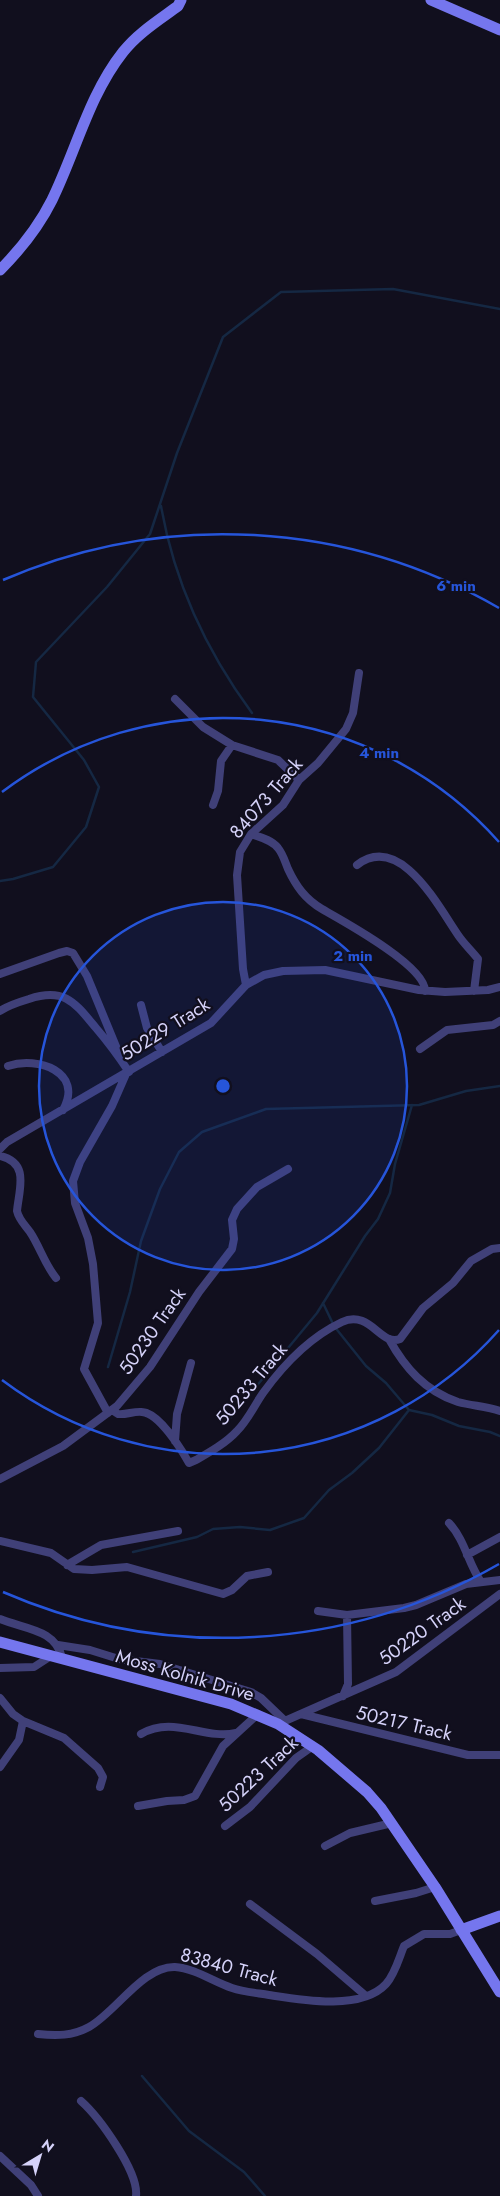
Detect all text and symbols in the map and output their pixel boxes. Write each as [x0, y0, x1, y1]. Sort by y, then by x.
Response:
text: 6 min [436, 575, 476, 597]
text: 4 min [359, 742, 399, 764]
street label: 84073 Track [223, 751, 309, 844]
text: 2 min [333, 945, 373, 967]
street label: 50229 Track [115, 991, 215, 1067]
centre of rings [214, 1077, 232, 1095]
street label: 50230 Track [112, 1281, 192, 1380]
street label: 50233 Track [209, 1337, 294, 1431]
street label: 50220 Track [373, 1590, 471, 1672]
street label: Moss Kolnik Drive [113, 1642, 258, 1708]
street label: 50217 Track [353, 1699, 455, 1747]
street label: 50223 Track [212, 1730, 304, 1818]
street label: 83840 Track [177, 1941, 281, 1993]
north arrow [15, 2131, 65, 2181]
text: N [37, 2134, 59, 2157]

